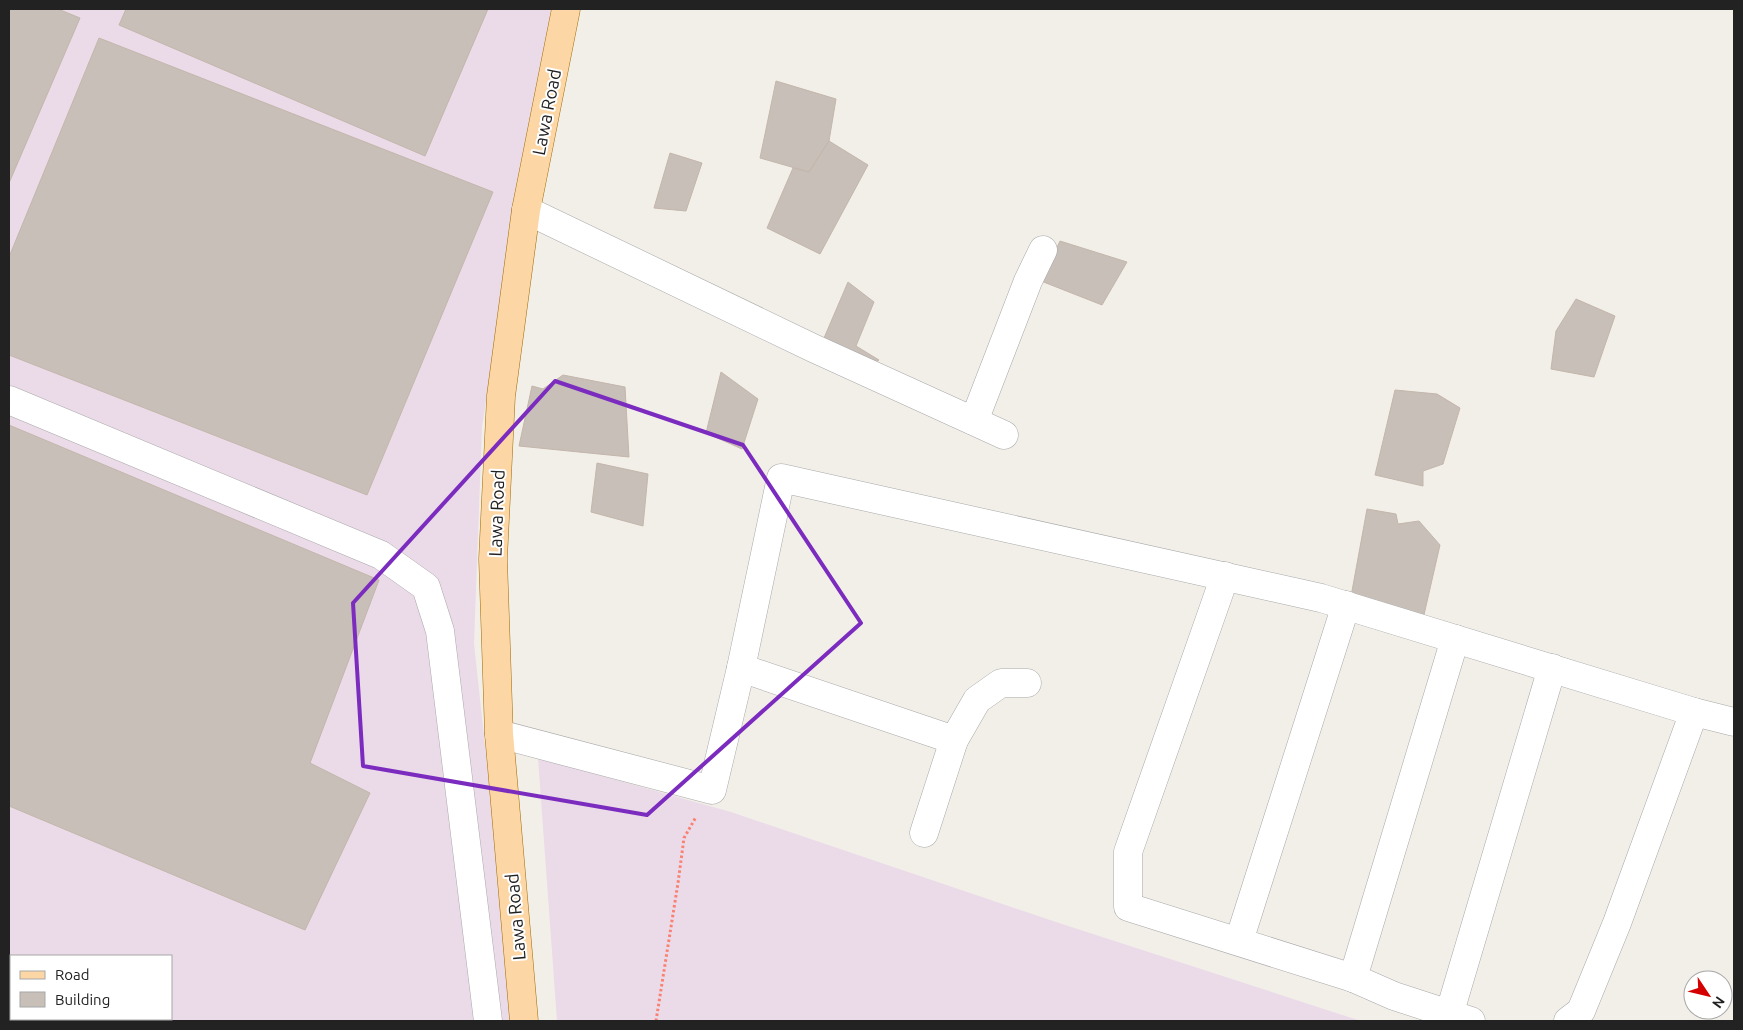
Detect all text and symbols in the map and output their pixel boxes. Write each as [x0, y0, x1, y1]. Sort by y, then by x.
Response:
street label: Lawa Road [528, 67, 564, 157]
street label: Lawa Road [484, 469, 508, 557]
street label: Lawa Road [501, 873, 529, 961]
legend [10, 955, 172, 1020]
text: Road [55, 966, 90, 983]
north arrow [1683, 970, 1733, 1020]
text: Building [55, 991, 110, 1008]
text: N [1709, 994, 1728, 1011]

